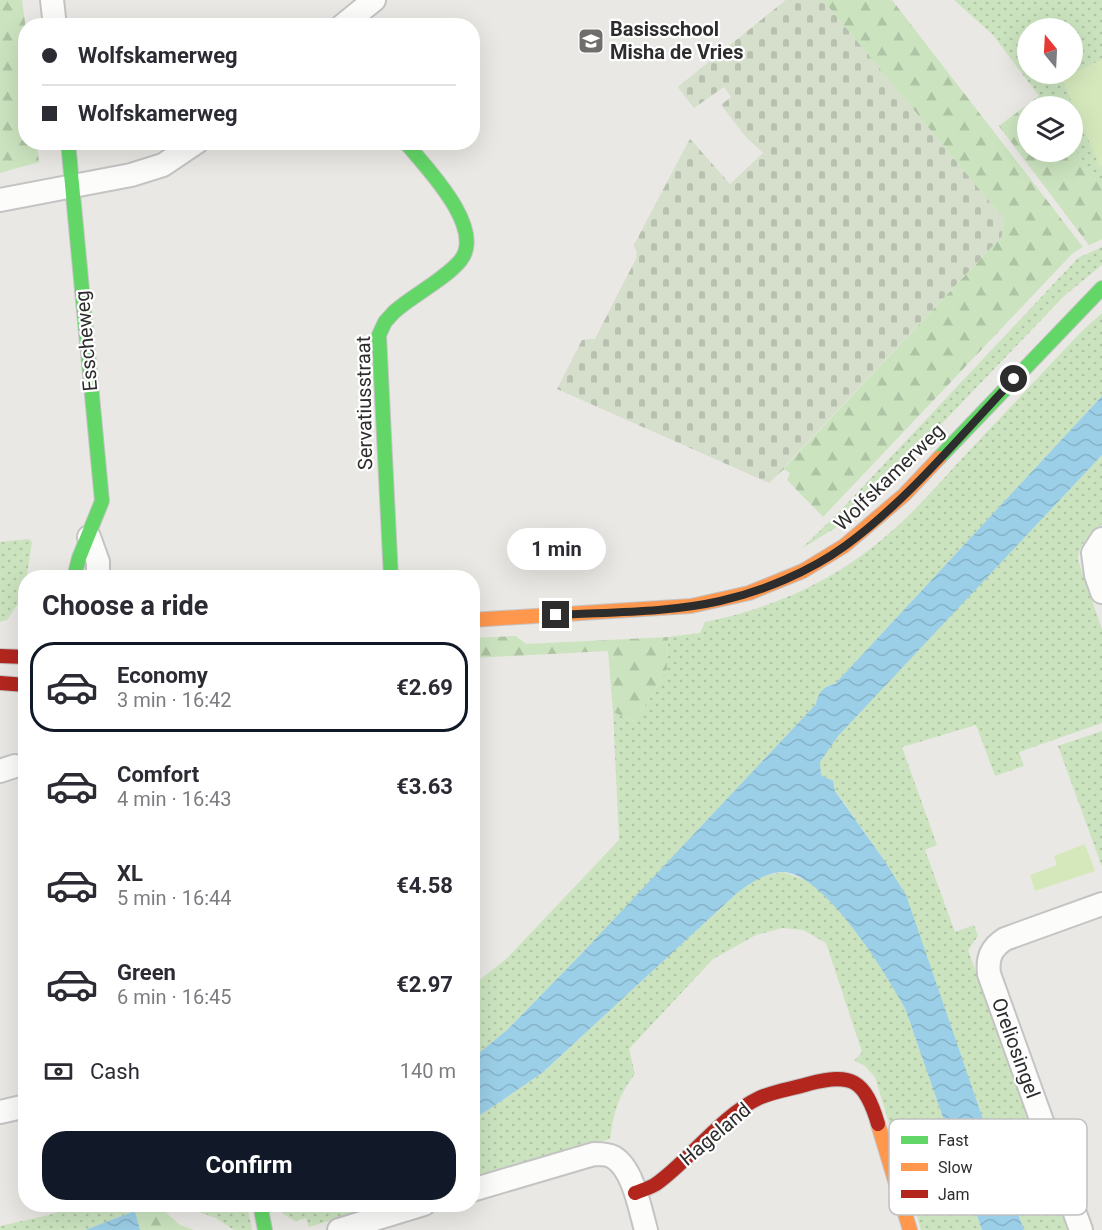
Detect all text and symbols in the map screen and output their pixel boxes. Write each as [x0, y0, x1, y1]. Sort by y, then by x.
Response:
place label: Basisschool Misha de Vries [610, 17, 743, 64]
north arrow [1017, 18, 1083, 84]
map controls [1017, 18, 1083, 162]
school or university icon: Basisschool Misha de Vries [576, 26, 606, 56]
text: Wolfskamerweg [78, 43, 238, 68]
button: layers [1017, 96, 1083, 162]
text: Wolfskamerweg [78, 101, 238, 126]
street label: Esscheweg [70, 290, 102, 392]
street label: Servatiusstraat [351, 336, 377, 470]
route start [1000, 365, 1027, 392]
street label: Wolfskamerweg [829, 418, 949, 536]
callout: 1 min [506, 528, 606, 570]
text: 1 min [531, 537, 582, 561]
text: Choose a ride [42, 590, 208, 622]
route end [542, 601, 569, 628]
icon: car [45, 660, 99, 714]
text: Economy [117, 663, 208, 688]
text: €2.69 [396, 675, 453, 700]
text: 3 min · 16:42 [117, 688, 232, 712]
icon: car [45, 759, 99, 813]
text: Comfort [117, 762, 199, 787]
text: €3.63 [396, 774, 453, 799]
text: 4 min · 16:43 [117, 787, 232, 811]
icon: car [45, 858, 99, 912]
text: XL [117, 861, 143, 886]
text: €4.58 [396, 873, 453, 898]
text: 5 min · 16:44 [117, 886, 232, 910]
icon: car [45, 957, 99, 1011]
text: Green [117, 960, 176, 985]
text: €2.97 [396, 972, 453, 997]
text: 6 min · 16:45 [117, 985, 232, 1009]
street label: Oreliosingel [987, 995, 1045, 1101]
icon: cash [42, 1055, 75, 1088]
text: Cash [90, 1059, 140, 1084]
text: 140 m [400, 1059, 456, 1083]
street label: Hageland [675, 1097, 755, 1171]
legend [889, 1119, 1087, 1215]
button: Confirm [42, 1131, 456, 1200]
text: Fast [938, 1131, 969, 1150]
text: Slow [938, 1158, 973, 1177]
text: Jam [938, 1185, 970, 1204]

